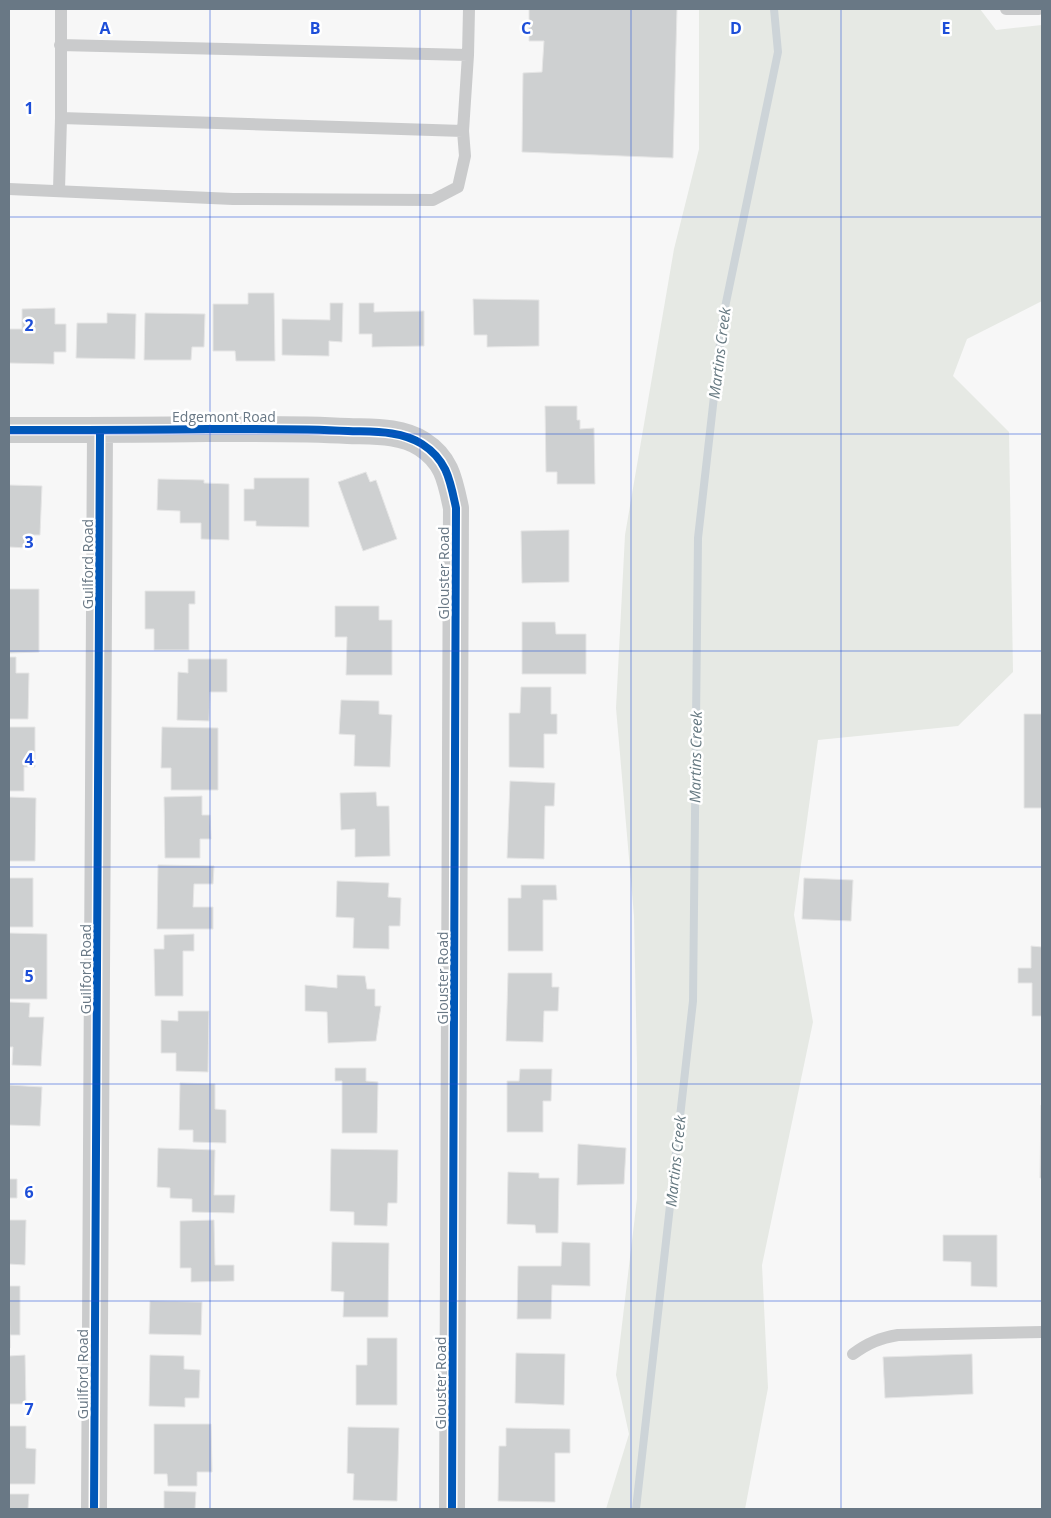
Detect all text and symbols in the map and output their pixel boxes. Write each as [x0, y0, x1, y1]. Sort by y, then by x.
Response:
text: A [99, 17, 111, 39]
text: B [310, 17, 320, 39]
text: C [521, 17, 531, 39]
text: D [730, 17, 742, 39]
text: E [942, 17, 951, 39]
text: 1 [24, 97, 34, 119]
water label: Martins Creek [703, 306, 735, 400]
text: 2 [24, 314, 34, 336]
street label: Edgemont Road [172, 407, 276, 426]
street label: Guilford Road [78, 519, 97, 609]
street label: Glouster Road [434, 526, 453, 620]
text: 3 [24, 531, 34, 553]
water label: Martins Creek [684, 710, 706, 803]
text: 4 [24, 748, 34, 770]
street label: Guilford Road [76, 924, 95, 1014]
street label: Glouster Road [433, 931, 452, 1025]
text: 5 [24, 965, 34, 987]
water label: Martins Creek [660, 1114, 690, 1208]
text: 6 [24, 1181, 34, 1203]
street label: Guilford Road [73, 1329, 92, 1419]
street label: Glouster Road [431, 1336, 450, 1430]
text: 7 [24, 1398, 34, 1420]

